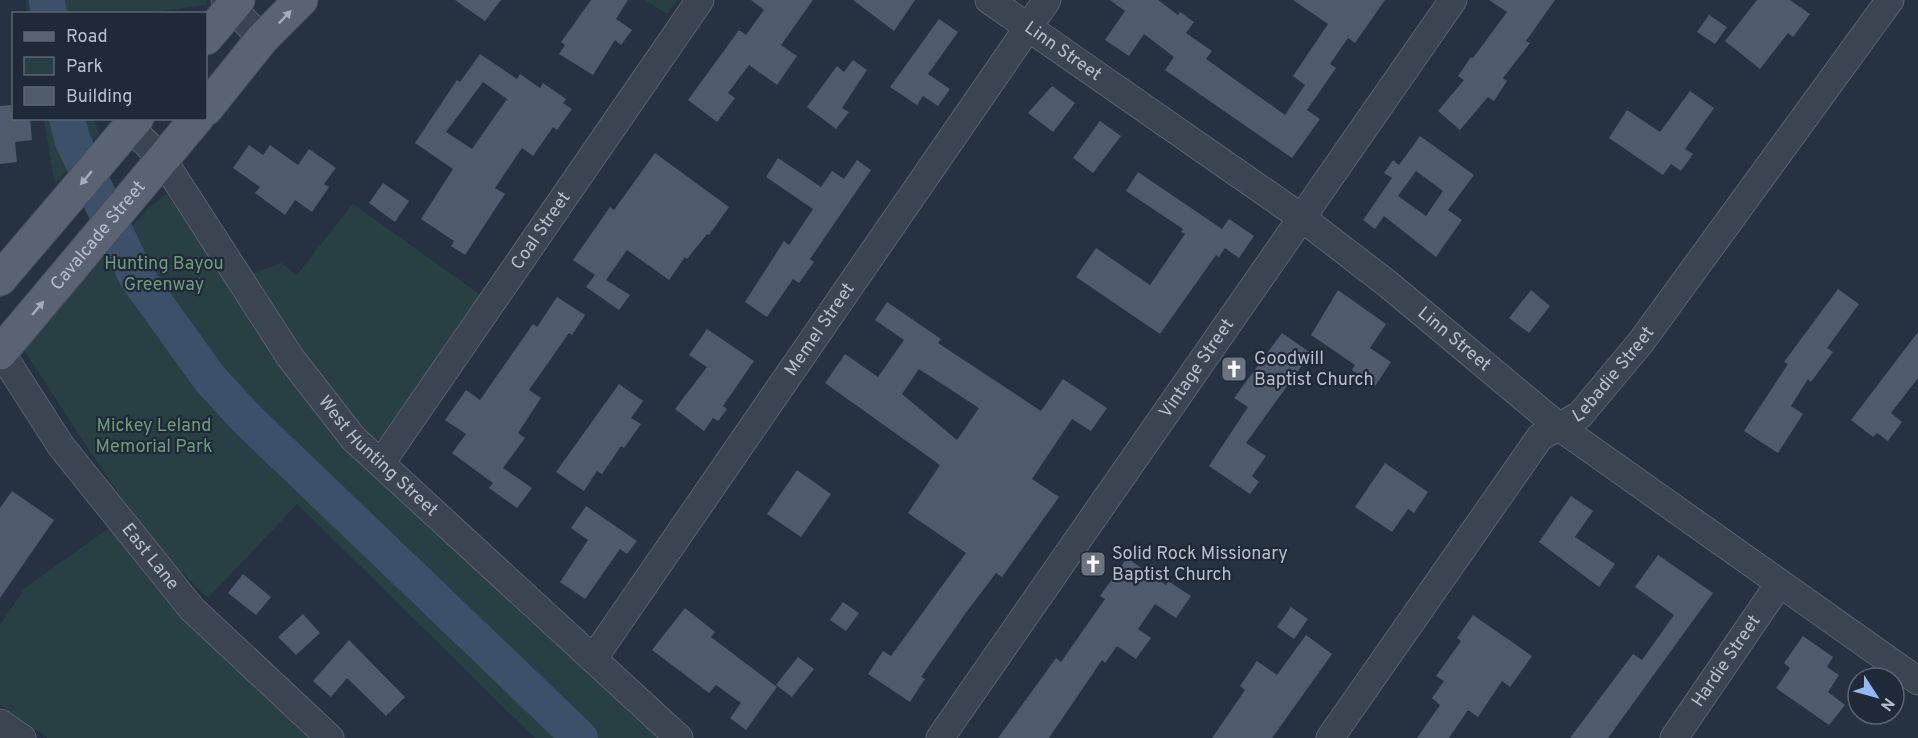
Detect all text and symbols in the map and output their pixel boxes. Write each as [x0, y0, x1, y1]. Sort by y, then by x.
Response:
one-way arrow [277, 10, 291, 24]
legend [12, 12, 207, 120]
street label: Linn Street [1020, 17, 1106, 86]
text: Road [66, 26, 108, 49]
text: Park [66, 56, 103, 79]
text: Building [66, 86, 132, 109]
one-way arrow [80, 170, 93, 185]
street label: Cavalcade Street [46, 176, 151, 295]
street label: Coal Street [506, 187, 576, 274]
park label: Hunting Bayou Greenway [104, 253, 224, 297]
street label: Memel Street [780, 279, 860, 381]
one-way arrow [31, 301, 44, 316]
street label: Linn Street [1413, 302, 1496, 377]
street label: Vintage Street [1154, 314, 1239, 423]
street label: Lebadie Street [1569, 322, 1660, 428]
place label: Goodwill Baptist Church [1254, 348, 1374, 392]
church icon: Goodwill Baptist Church [1219, 354, 1249, 384]
street label: West Hunting Street [313, 391, 443, 522]
park label: Mickey Leland Memorial Park [96, 415, 212, 459]
street label: East Lane [116, 519, 184, 595]
place label: Solid Rock Missionary Baptist Church [1112, 543, 1288, 587]
church icon: Solid Rock Missionary Baptist Church [1078, 549, 1108, 579]
street label: Hardie Street [1687, 611, 1766, 712]
north arrow [1846, 666, 1906, 726]
text: N [1875, 693, 1898, 714]

